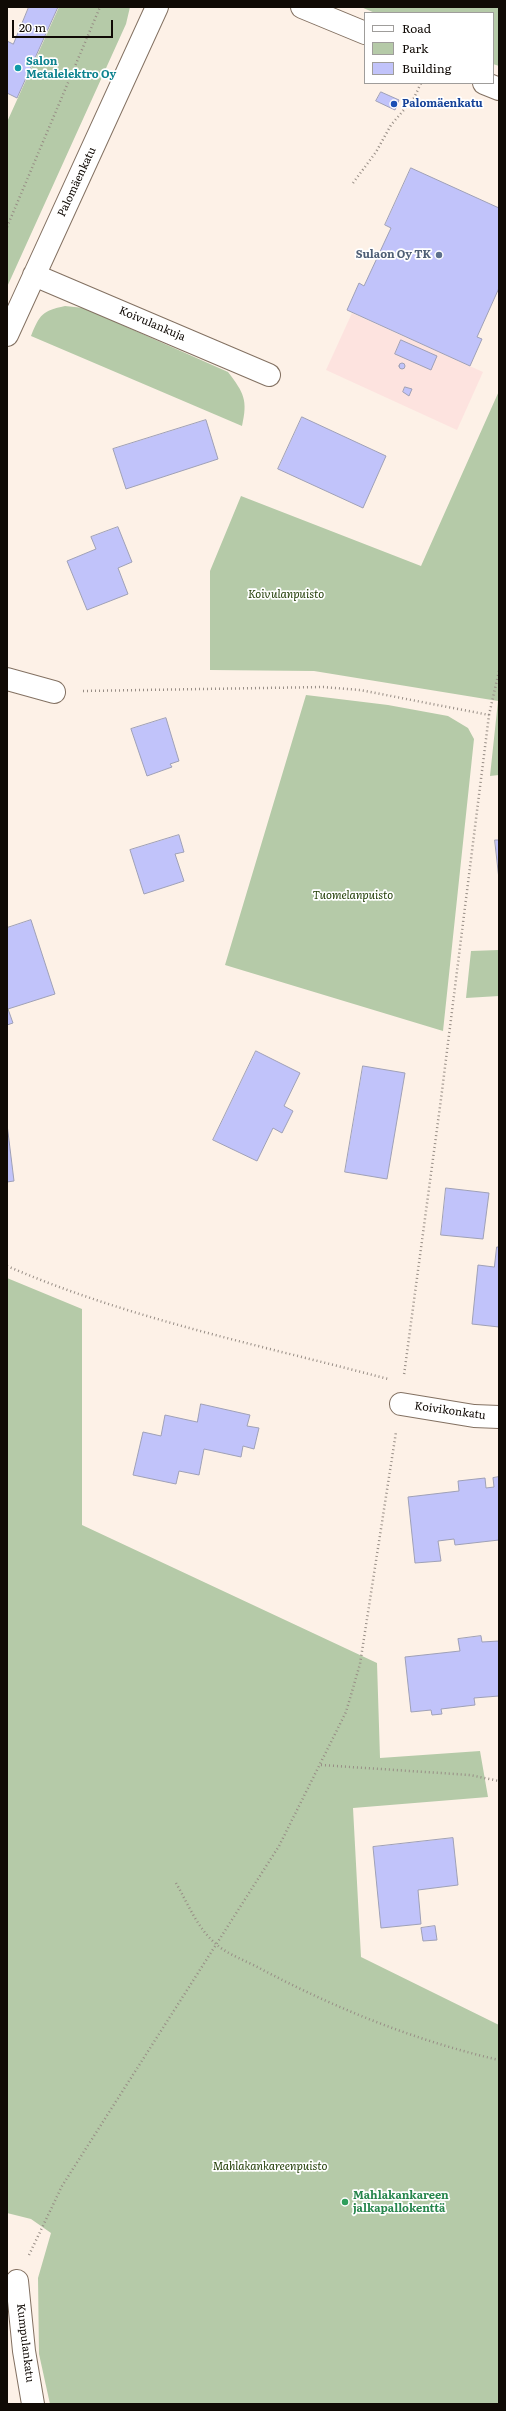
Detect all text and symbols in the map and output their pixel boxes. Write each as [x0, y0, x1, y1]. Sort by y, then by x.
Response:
scale bar [14, 12, 115, 38]
legend [364, 12, 494, 84]
text: 20 m [19, 18, 46, 36]
text: Road [402, 19, 431, 37]
text: Park [402, 39, 428, 57]
place label: Salon Metalelektro Oy [26, 55, 116, 81]
text: Building [402, 59, 451, 77]
marker: Salon Metalelektro Oy [13, 63, 23, 73]
place label: Palomäenkatu [402, 97, 483, 111]
marker: Palomäenkatu [389, 99, 399, 109]
street label: Palomäenkatu [55, 145, 99, 219]
place label: Sulaon Oy TK [356, 248, 431, 262]
marker: Sulaon Oy TK [434, 250, 444, 260]
street label: Koivulankuja [117, 304, 187, 344]
park label: Koivulanpuisto [248, 588, 324, 602]
park label: Tuomelanpuisto [313, 889, 393, 903]
street label: Koivikonkatu [414, 1399, 486, 1423]
park label: Mahlakankareenpuisto [213, 2160, 327, 2174]
place label: Mahlakankareen jalkapallokenttä [353, 2189, 449, 2215]
marker: Mahlakankareen jalkapallokenttä [340, 2197, 350, 2207]
street label: Kumpulankatu [14, 2303, 36, 2383]

